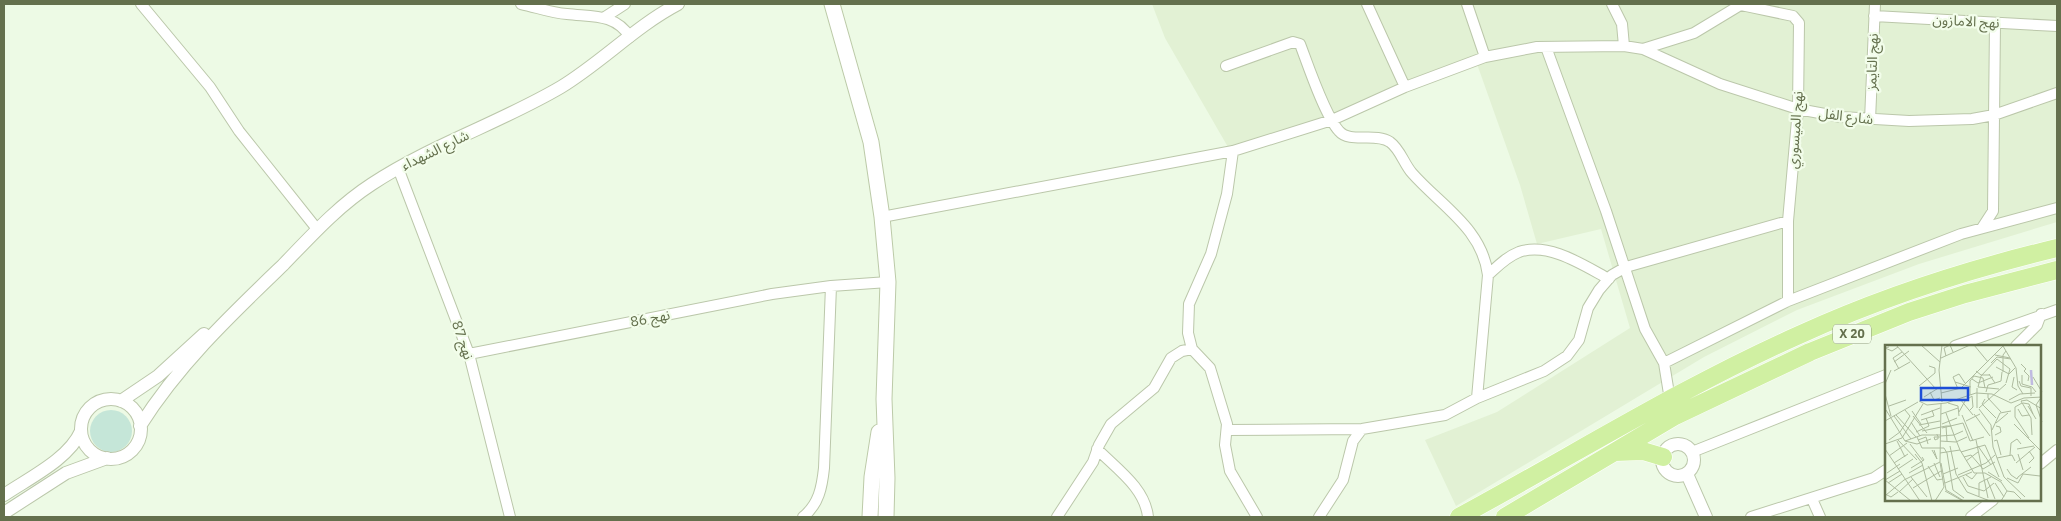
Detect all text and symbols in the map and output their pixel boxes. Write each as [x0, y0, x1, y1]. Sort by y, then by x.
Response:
street label: نهج الامازون [1932, 10, 2000, 34]
street label: نهج التايمز [1862, 33, 1884, 92]
street label: نهج الميسوري [1783, 90, 1809, 170]
street label: شارع الفل [1818, 104, 1874, 130]
street label: شارع الشهداء [398, 126, 473, 176]
street label: نهج 86 [629, 305, 672, 333]
street label: نهج 87 [446, 318, 478, 363]
road number: X 20 [1833, 324, 1871, 344]
inset map [1885, 345, 2041, 501]

